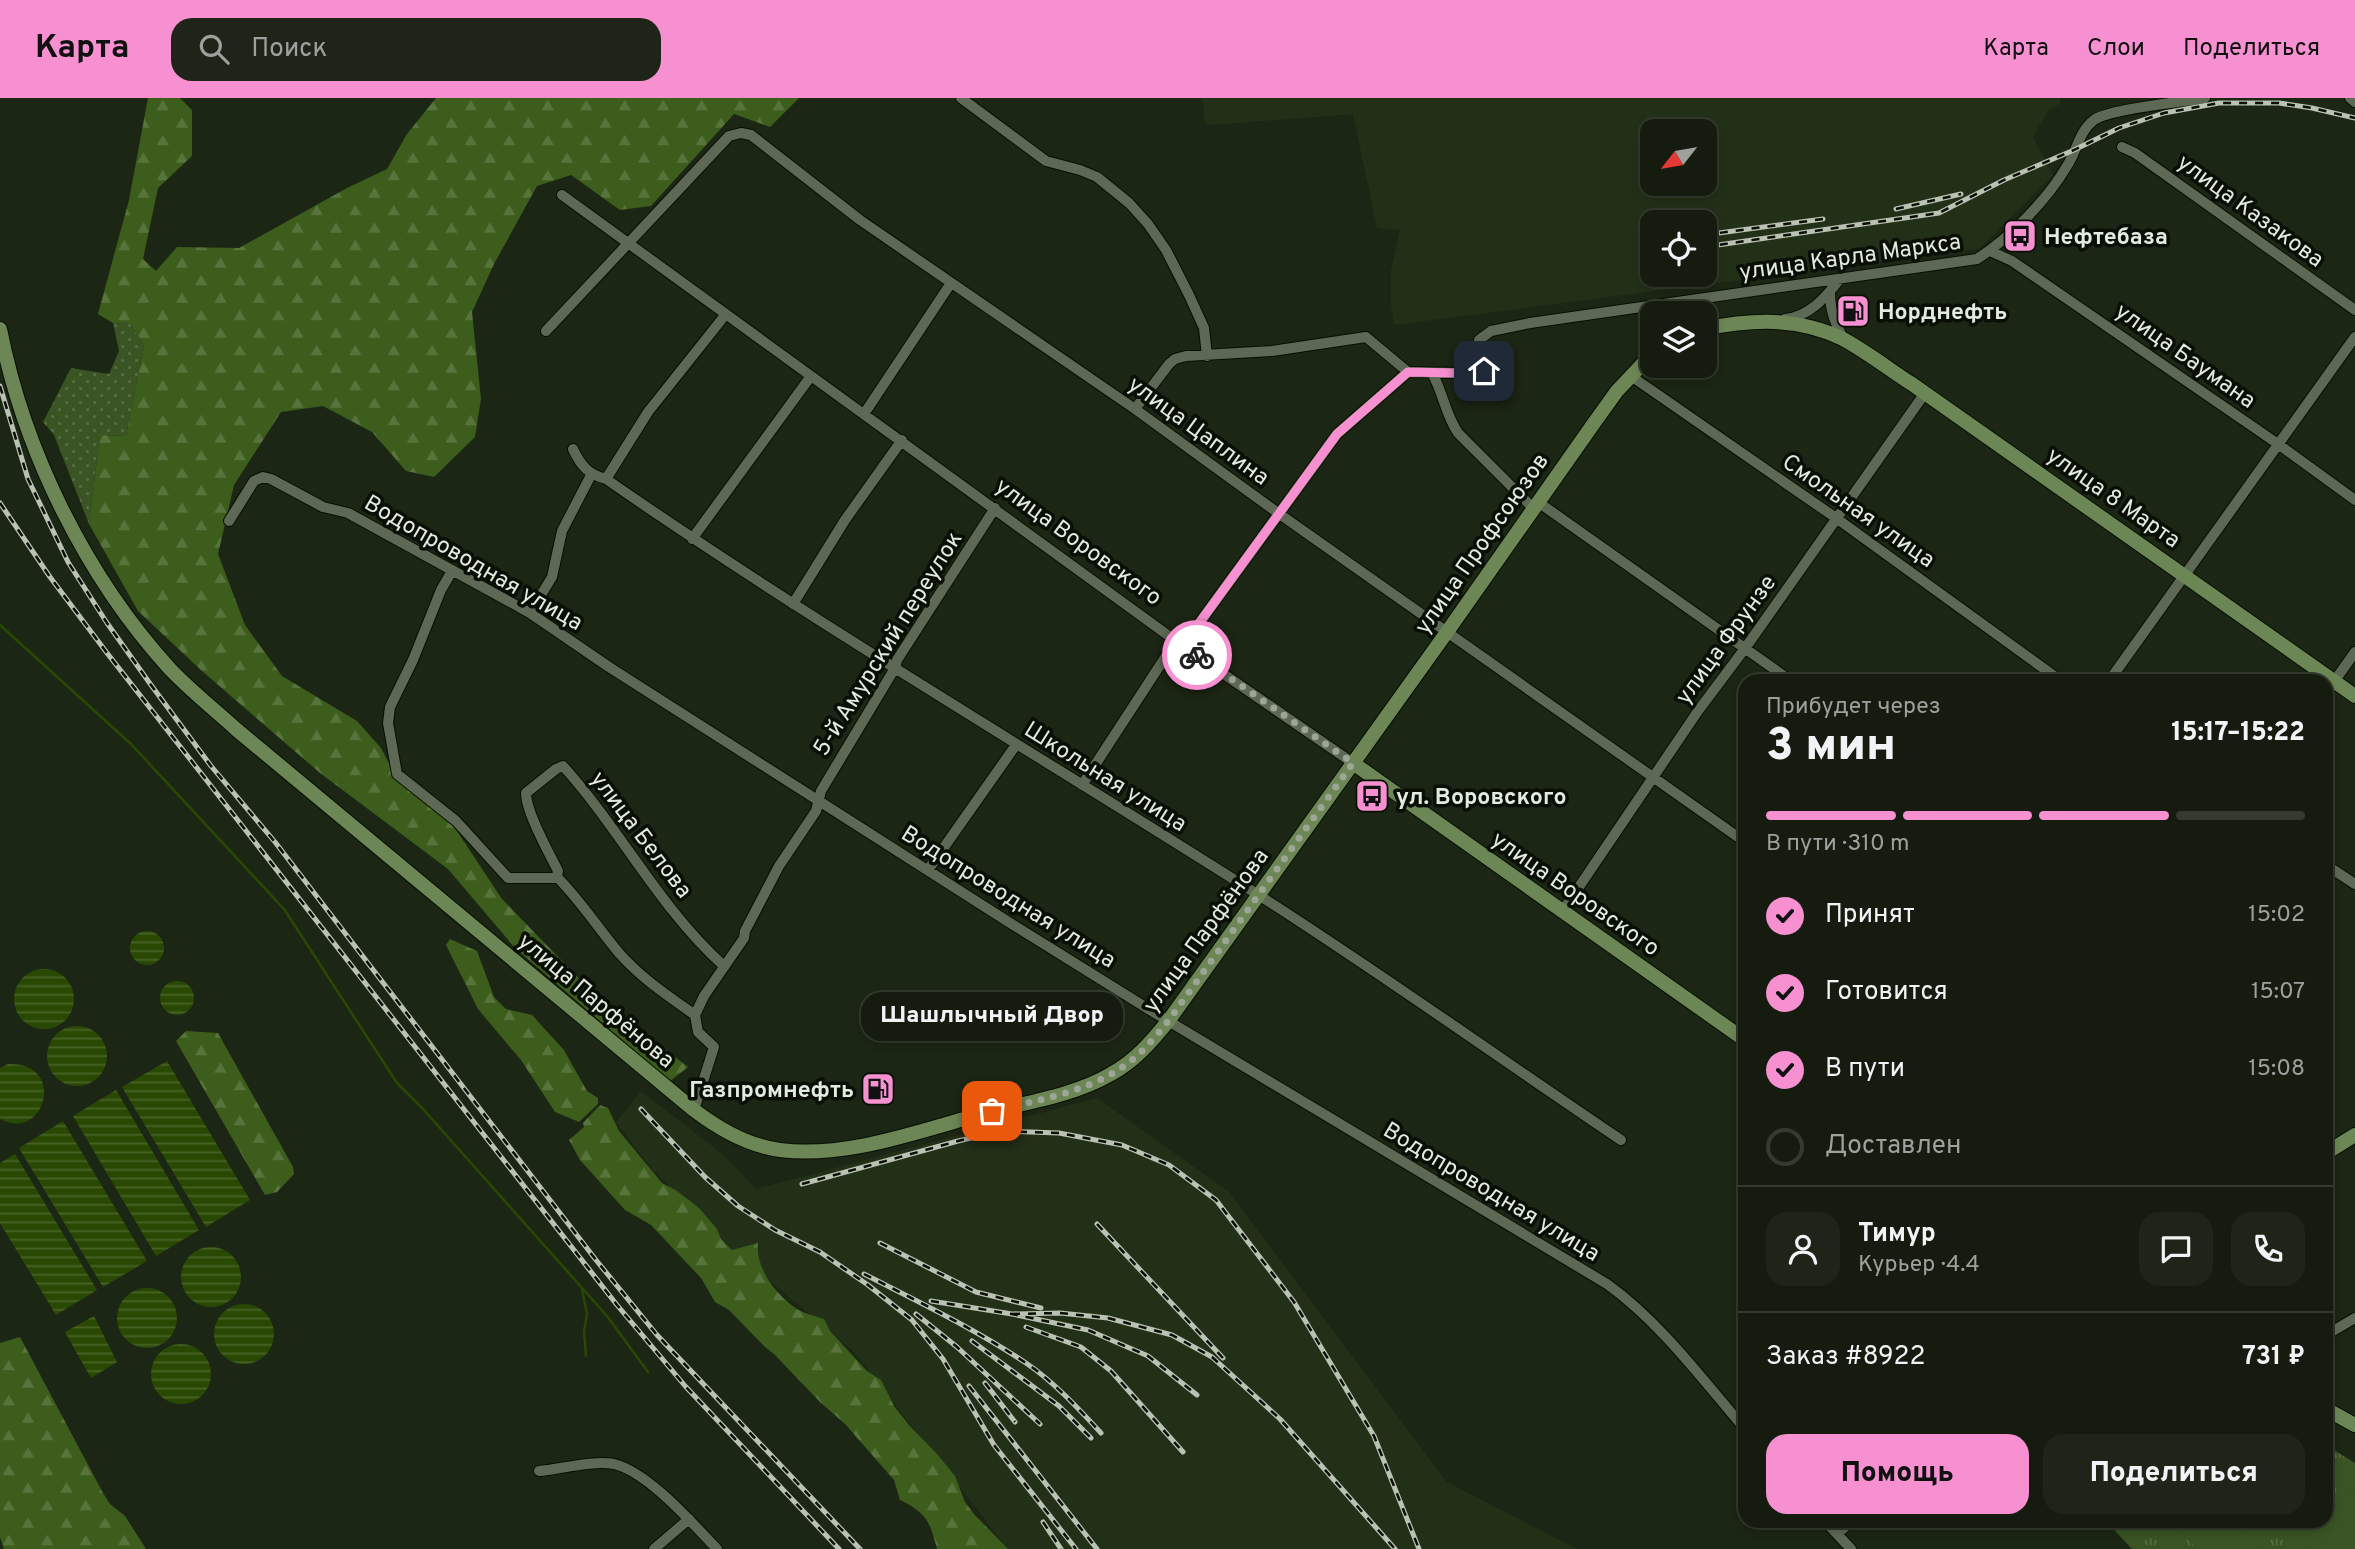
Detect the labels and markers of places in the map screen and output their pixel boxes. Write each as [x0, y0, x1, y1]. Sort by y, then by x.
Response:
bus stop icon: Нефтебаза [2001, 217, 2039, 255]
place label: Нефтебаза [2044, 224, 2168, 253]
fuel station icon: Норднефть [1834, 292, 1872, 330]
place label: Норднефть [1878, 299, 2007, 328]
pin [1454, 341, 1514, 401]
bus stop icon: ул. Воровского [1353, 777, 1391, 815]
place label: ул. Воровского [1396, 784, 1567, 813]
callout: Шашлычный Двор [861, 992, 1123, 1041]
fuel station icon: Газпромнефть [859, 1070, 897, 1108]
place label: Газпромнефть [689, 1077, 854, 1106]
pin [962, 1081, 1022, 1141]

